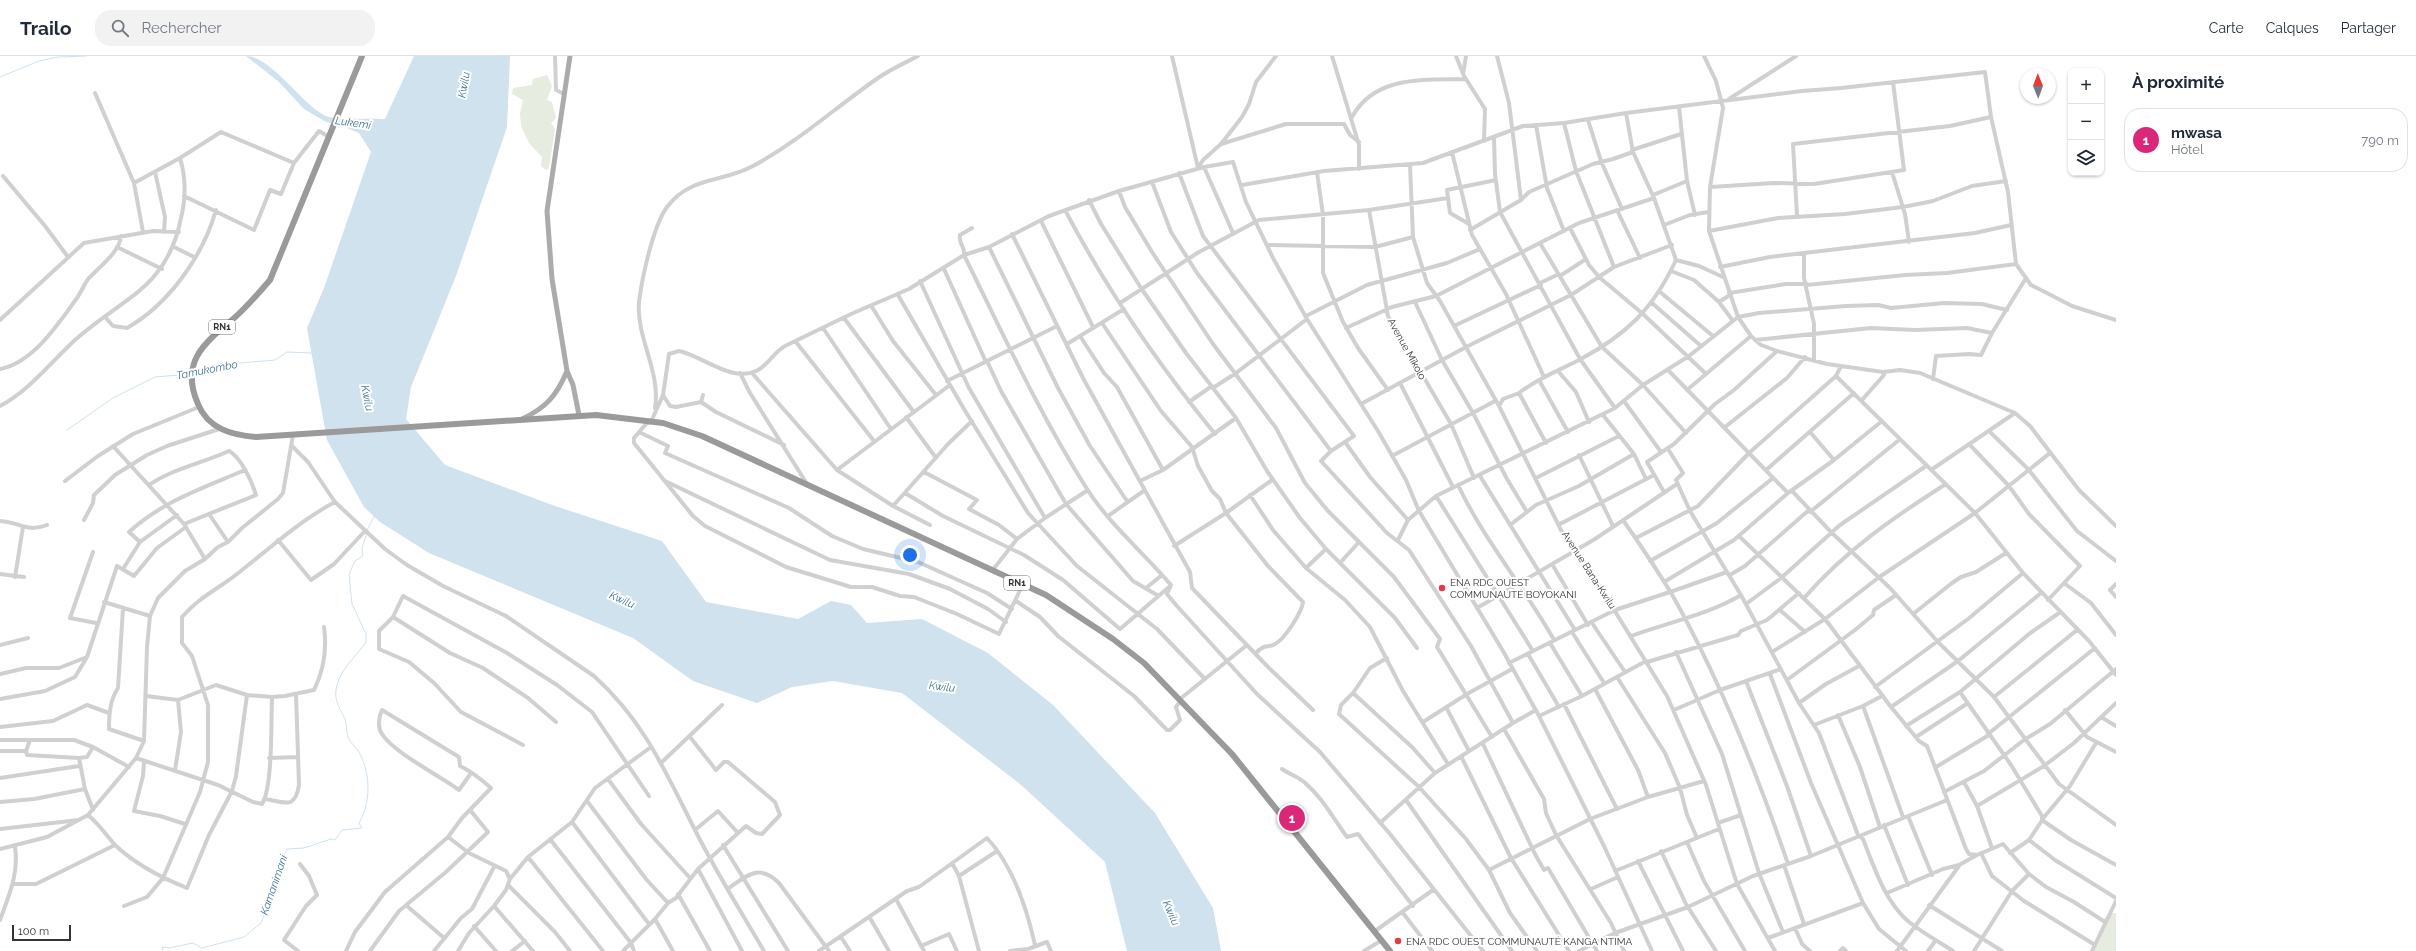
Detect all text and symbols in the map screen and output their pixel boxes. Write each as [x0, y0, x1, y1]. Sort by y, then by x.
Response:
search box [95, 10, 375, 46]
text: Trailo [20, 17, 71, 39]
icon: search [109, 17, 131, 39]
text: Rechercher [141, 19, 222, 37]
text: Carte [2209, 20, 2244, 36]
text: Calques [2266, 20, 2319, 36]
text: Partager [2341, 20, 2396, 36]
north arrow [2020, 68, 2056, 104]
map controls [2068, 68, 2104, 176]
button: + [2068, 68, 2104, 104]
water label: Kwilu [455, 71, 473, 99]
text: À proximité [2132, 72, 2224, 92]
button: − [2068, 104, 2104, 140]
water label: Lukemi [334, 114, 372, 132]
text: mwasa [2171, 124, 2222, 142]
text: 1 [2143, 133, 2149, 148]
text: 790 m [2361, 133, 2399, 148]
button: layers [2068, 140, 2104, 176]
text: Hôtel [2171, 142, 2204, 157]
street label: Avenue Mikolo [1386, 316, 1428, 382]
road number: RN1 [209, 320, 235, 334]
water label: Tamukombo [175, 358, 239, 382]
water label: Kwilu [358, 384, 376, 412]
street label: Avenue Bana-Kwilu [1560, 529, 1618, 611]
your location [900, 545, 920, 565]
road number: RN1 [1004, 576, 1030, 590]
place label: ENA RDC OUEST COMMUNAUTÉ BOYOKANI [1450, 577, 1577, 600]
marker: ENA RDC OUEST COMMUNAUTÉ BOYOKANI [1437, 583, 1447, 593]
water label: Kwilu [607, 589, 637, 611]
water label: Kwilu [928, 679, 956, 695]
pin: 1 [1279, 803, 1305, 833]
water label: Kamanimani [258, 853, 291, 917]
water label: Kwilu [1160, 898, 1182, 928]
scale bar [12, 923, 71, 942]
text: 100 m [18, 925, 49, 938]
marker: ENA RDC OUEST COMMUNAUTÉ KANGA NTIMA [1393, 936, 1403, 946]
place label: ENA RDC OUEST COMMUNAUTÉ KANGA NTIMA [1406, 936, 1632, 947]

